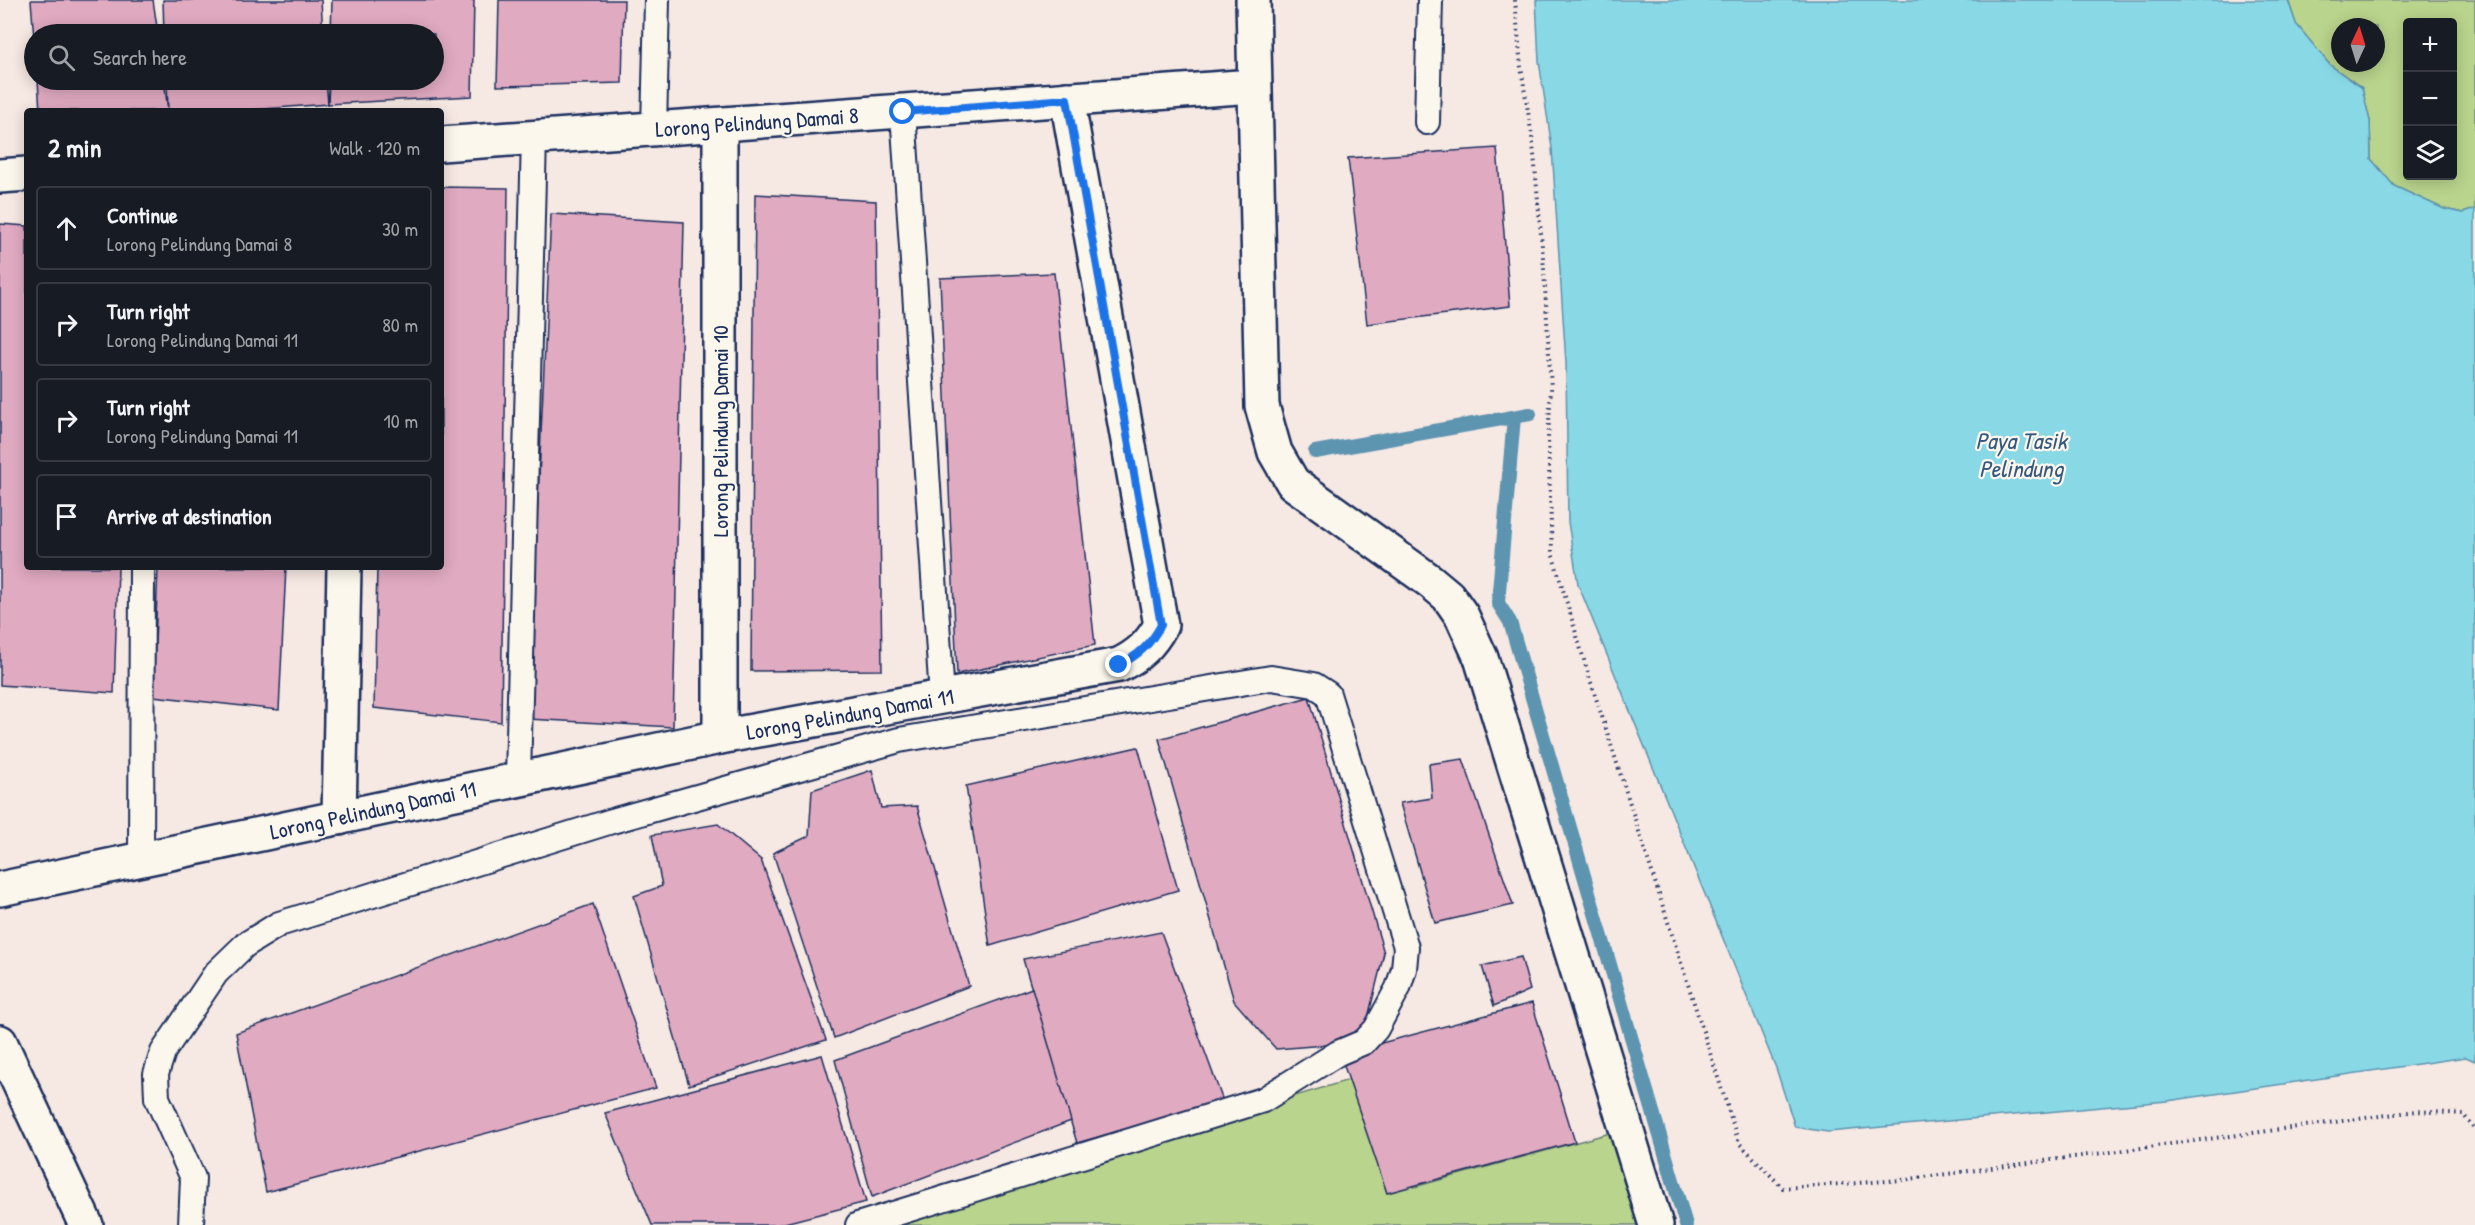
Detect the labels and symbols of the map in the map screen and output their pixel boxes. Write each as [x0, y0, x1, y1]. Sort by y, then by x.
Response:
north arrow [2331, 18, 2385, 72]
route start [889, 98, 915, 124]
street label: Lorong Pelindung Damai 8 [654, 100, 860, 144]
street label: Lorong Pelindung Damai 10 [705, 325, 735, 537]
water label: Paya Tasik Pelindung [1975, 424, 2069, 485]
route end [1105, 651, 1131, 677]
street label: Lorong Pelindung Damai 11 [744, 681, 956, 747]
street label: Lorong Pelindung Damai 11 [267, 773, 479, 847]

